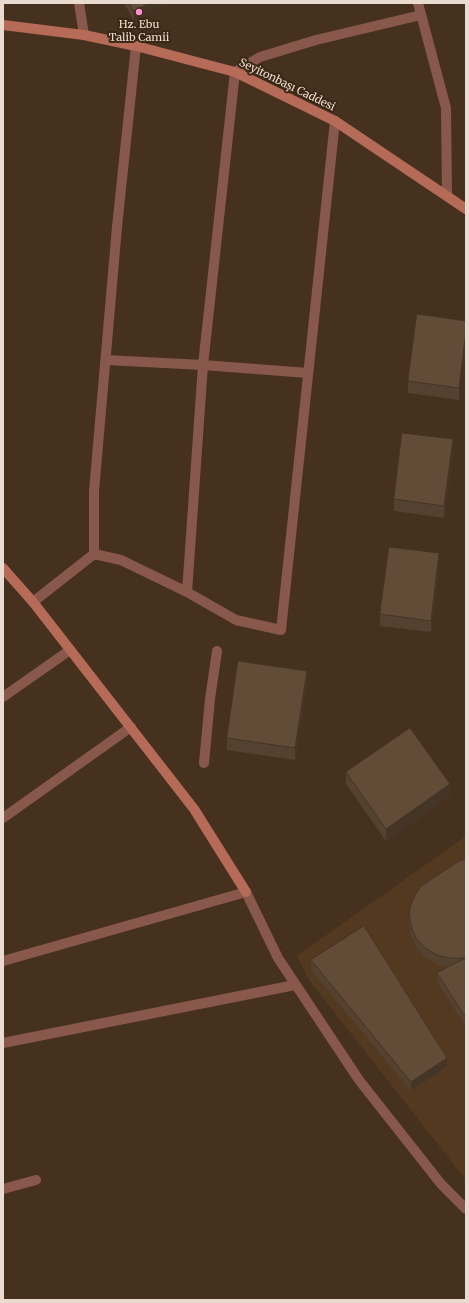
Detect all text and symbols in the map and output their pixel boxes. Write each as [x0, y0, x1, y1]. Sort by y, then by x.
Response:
marker: Hz. Ebu Talib Camii [134, 7, 144, 17]
place label: Hz. Ebu Talib Camii [109, 18, 169, 44]
street label: Seyitonbaşı Caddesi [237, 56, 337, 114]

